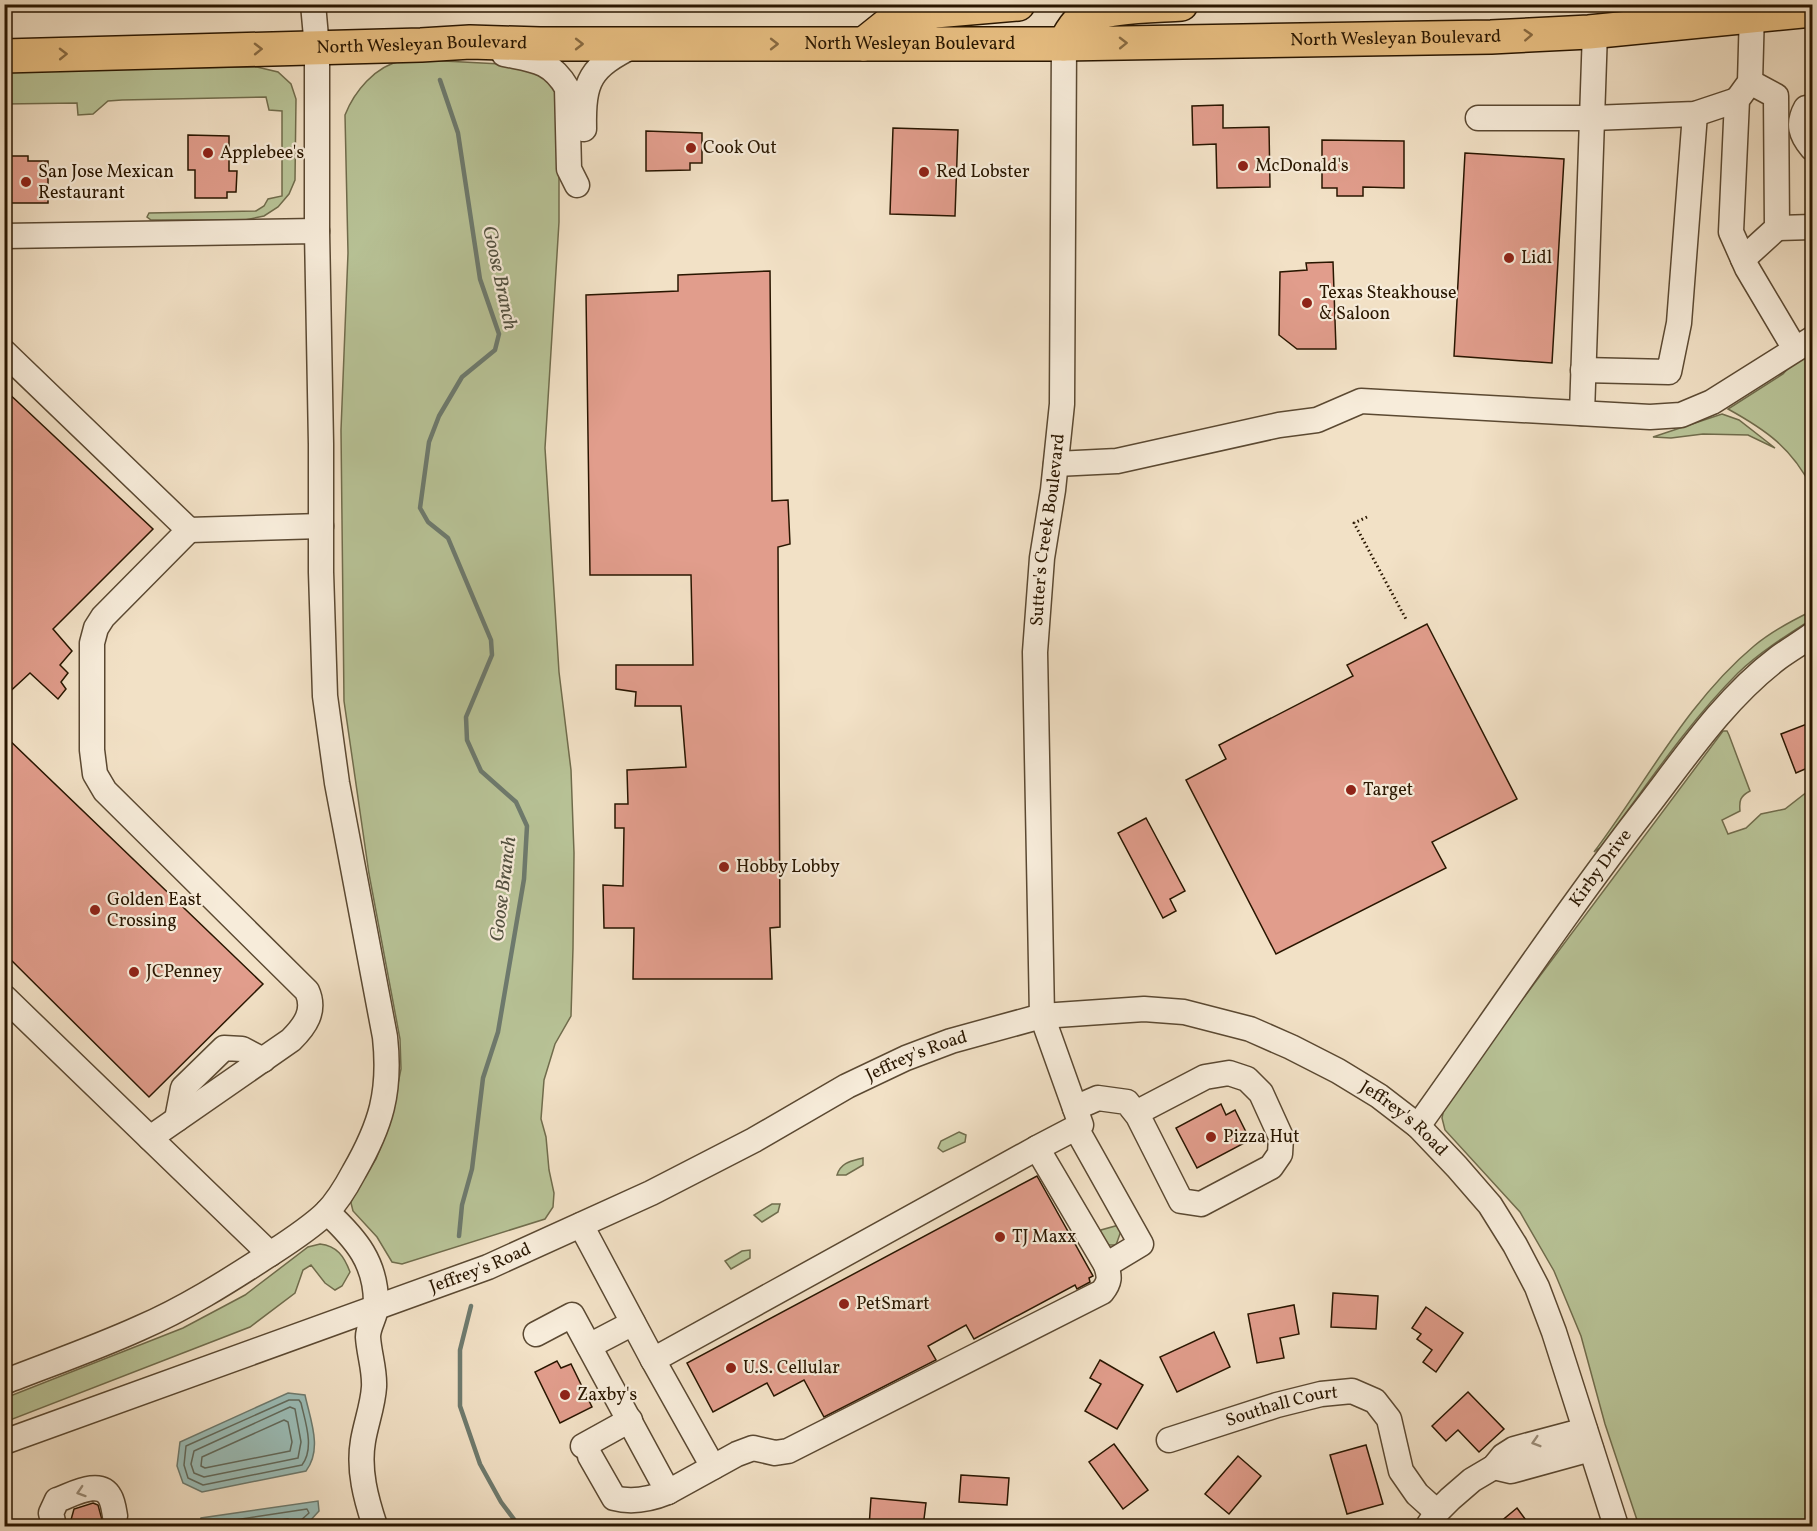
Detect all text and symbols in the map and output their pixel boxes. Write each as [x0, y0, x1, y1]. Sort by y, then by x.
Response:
street label: North Wesleyan Boulevard [1290, 24, 1502, 53]
street label: North Wesleyan Boulevard [316, 29, 528, 60]
one-way arrow [1523, 29, 1532, 42]
street label: North Wesleyan Boulevard [804, 32, 1015, 57]
one-way arrow [1118, 37, 1127, 49]
one-way arrow [574, 38, 583, 50]
one-way arrow [769, 38, 778, 50]
one-way arrow [253, 43, 262, 55]
one-way arrow [58, 48, 67, 60]
place label: Cook Out [703, 136, 777, 161]
place label: Applebee's [220, 141, 304, 166]
marker: Cook Out [684, 141, 698, 155]
marker: Applebee's [201, 146, 215, 160]
place label: McDonald's [1255, 154, 1349, 179]
marker: McDonald's [1236, 159, 1250, 173]
place label: San Jose Mexican Restaurant [38, 160, 174, 206]
place label: Red Lobster [936, 160, 1030, 185]
marker: Red Lobster [917, 165, 931, 179]
marker: San Jose Mexican Restaurant [19, 175, 33, 189]
water label: Goose Branch [474, 223, 524, 333]
place label: Lidl [1521, 246, 1552, 271]
marker: Lidl [1502, 251, 1516, 265]
place label: Texas Steakhouse & Saloon [1319, 281, 1457, 327]
marker: Texas Steakhouse & Saloon [1300, 296, 1314, 310]
street label: Sutter's Creek Boulevard [1024, 432, 1071, 627]
place label: Target [1363, 778, 1413, 803]
marker: Target [1344, 783, 1358, 797]
street label: Kirby Drive [1563, 824, 1638, 912]
water label: Goose Branch [484, 835, 524, 943]
place label: Hobby Lobby [736, 855, 840, 880]
marker: Hobby Lobby [717, 860, 731, 874]
place label: Golden East Crossing [107, 888, 202, 934]
marker: Golden East Crossing [88, 903, 102, 917]
place label: JCPenney [146, 960, 222, 985]
marker: JCPenney [127, 965, 141, 979]
street label: Jeffrey's Road [862, 1025, 970, 1088]
street label: Jeffrey's Road [1355, 1075, 1453, 1162]
place label: Pizza Hut [1223, 1125, 1300, 1150]
marker: Pizza Hut [1204, 1130, 1218, 1144]
place label: TJ Maxx [1012, 1225, 1076, 1250]
marker: TJ Maxx [993, 1230, 1007, 1244]
street label: Jeffrey's Road [426, 1237, 535, 1300]
place label: PetSmart [856, 1292, 930, 1317]
marker: PetSmart [837, 1297, 851, 1311]
place label: U.S. Cellular [743, 1356, 840, 1381]
marker: U.S. Cellular [724, 1361, 738, 1375]
street label: Southall Court [1222, 1380, 1339, 1433]
place label: Zaxby's [577, 1383, 637, 1408]
marker: Zaxby's [558, 1388, 572, 1402]
one-way arrow [1531, 1435, 1542, 1448]
one-way arrow [76, 1485, 87, 1497]

